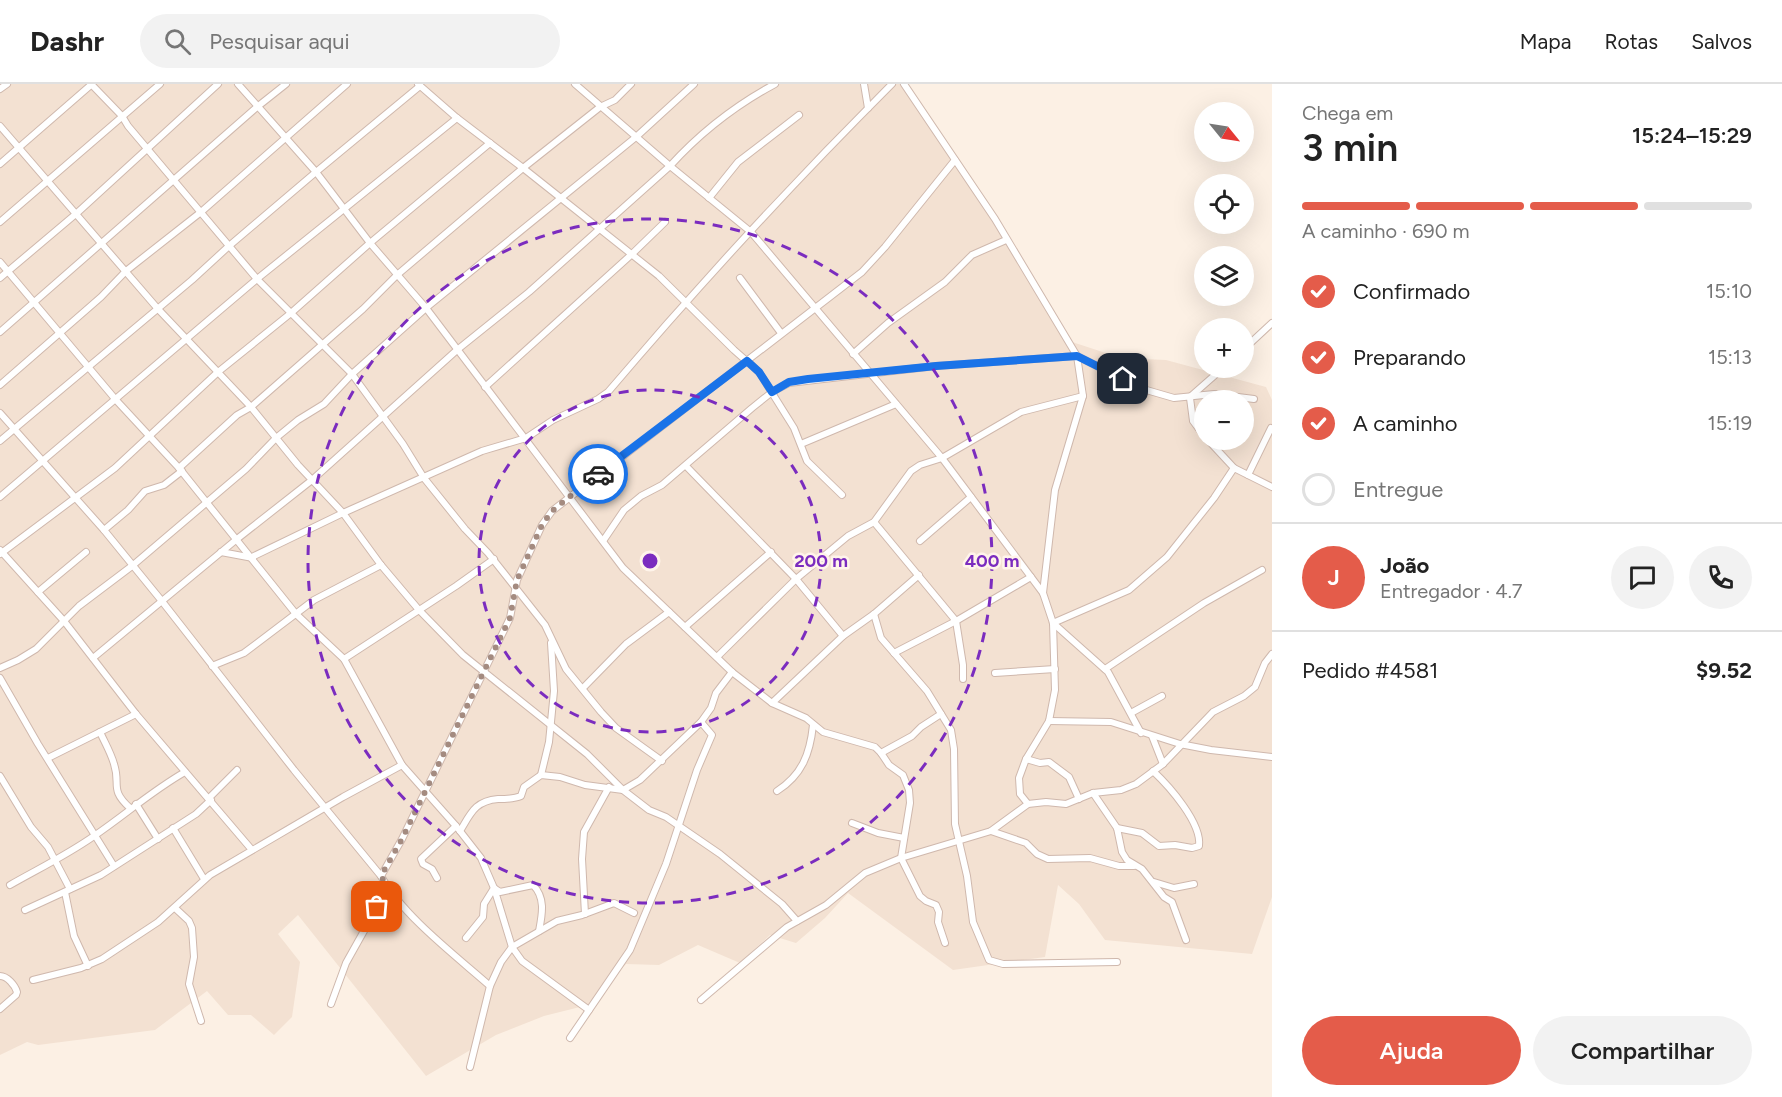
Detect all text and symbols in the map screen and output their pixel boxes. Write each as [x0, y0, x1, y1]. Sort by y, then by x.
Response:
search box [140, 14, 560, 68]
text: Dashr [30, 24, 104, 58]
icon: search [161, 25, 194, 58]
text: Pesquisar aqui [209, 28, 350, 55]
text: Mapa [1520, 29, 1571, 54]
text: Rotas [1604, 29, 1658, 54]
text: Salvos [1691, 29, 1752, 54]
text: Chega em [1302, 101, 1393, 125]
north arrow [1194, 102, 1254, 162]
map controls [1194, 102, 1254, 450]
text: 15:24–15:29 [1632, 122, 1752, 149]
text: 3 min [1302, 124, 1398, 171]
button: locate [1194, 174, 1254, 234]
text: A caminho · 690 m [1302, 219, 1469, 243]
button: layers [1194, 246, 1254, 306]
icon: check [1302, 275, 1335, 308]
text: Confirmado [1353, 278, 1470, 305]
text: 15:10 [1706, 279, 1752, 303]
button: + [1194, 318, 1254, 378]
icon: check [1302, 341, 1335, 374]
text: Preparando [1353, 344, 1466, 371]
text: 15:13 [1708, 345, 1752, 369]
pin [1097, 353, 1148, 404]
icon: home [1106, 362, 1139, 395]
button: − [1194, 390, 1254, 450]
icon: check [1302, 407, 1335, 440]
text: A caminho [1353, 410, 1458, 437]
text: 15:19 [1708, 411, 1752, 435]
courier [568, 444, 628, 504]
icon: car [582, 458, 615, 491]
text: Entregue [1353, 476, 1443, 503]
button: chat [1611, 546, 1674, 609]
button: phone [1689, 546, 1752, 609]
text: 200 m [794, 550, 848, 572]
text: 400 m [965, 550, 1019, 572]
centre of rings [640, 551, 660, 571]
text: João [1380, 552, 1429, 579]
text: J [1327, 564, 1340, 591]
text: Entregador · 4.7 [1380, 579, 1523, 603]
text: Pedido #4581 [1302, 657, 1438, 684]
text: $9.52 [1696, 657, 1752, 684]
pin [351, 881, 402, 932]
icon: bag [360, 890, 393, 923]
button: Ajuda [1302, 1016, 1521, 1085]
button: Compartilhar [1533, 1016, 1752, 1085]

